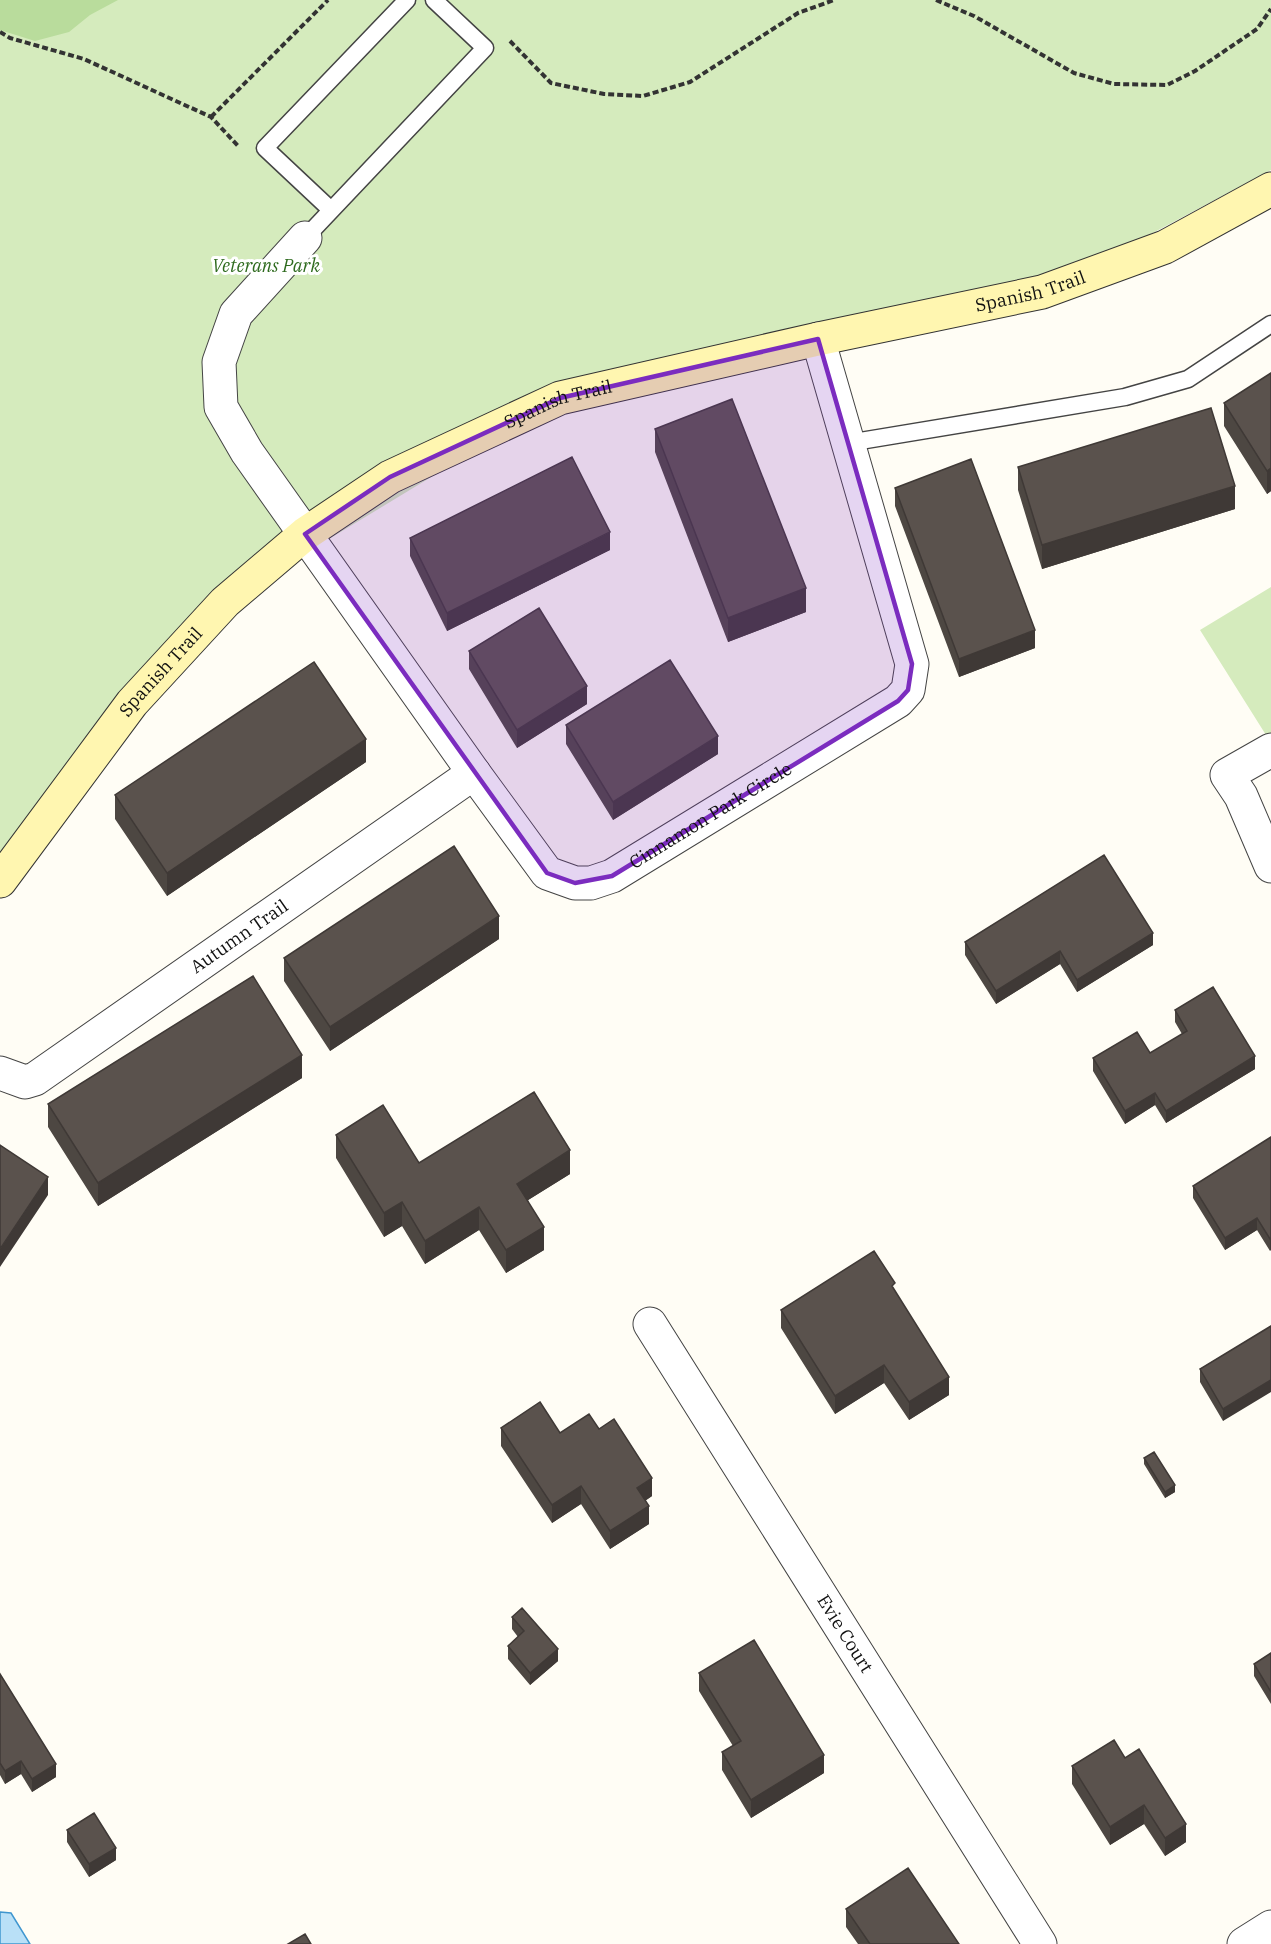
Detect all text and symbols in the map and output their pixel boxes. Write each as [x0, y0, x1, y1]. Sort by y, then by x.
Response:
park label: Veterans Park [212, 254, 320, 277]
street label: Spanish Trail [973, 265, 1088, 317]
street label: Spanish Trail [500, 374, 614, 433]
street label: Spanish Trail [114, 622, 207, 721]
street label: Cinnamon Park Circle [625, 757, 796, 874]
street label: Autumn Trail [186, 894, 292, 978]
street label: Evie Court [812, 1590, 878, 1677]

